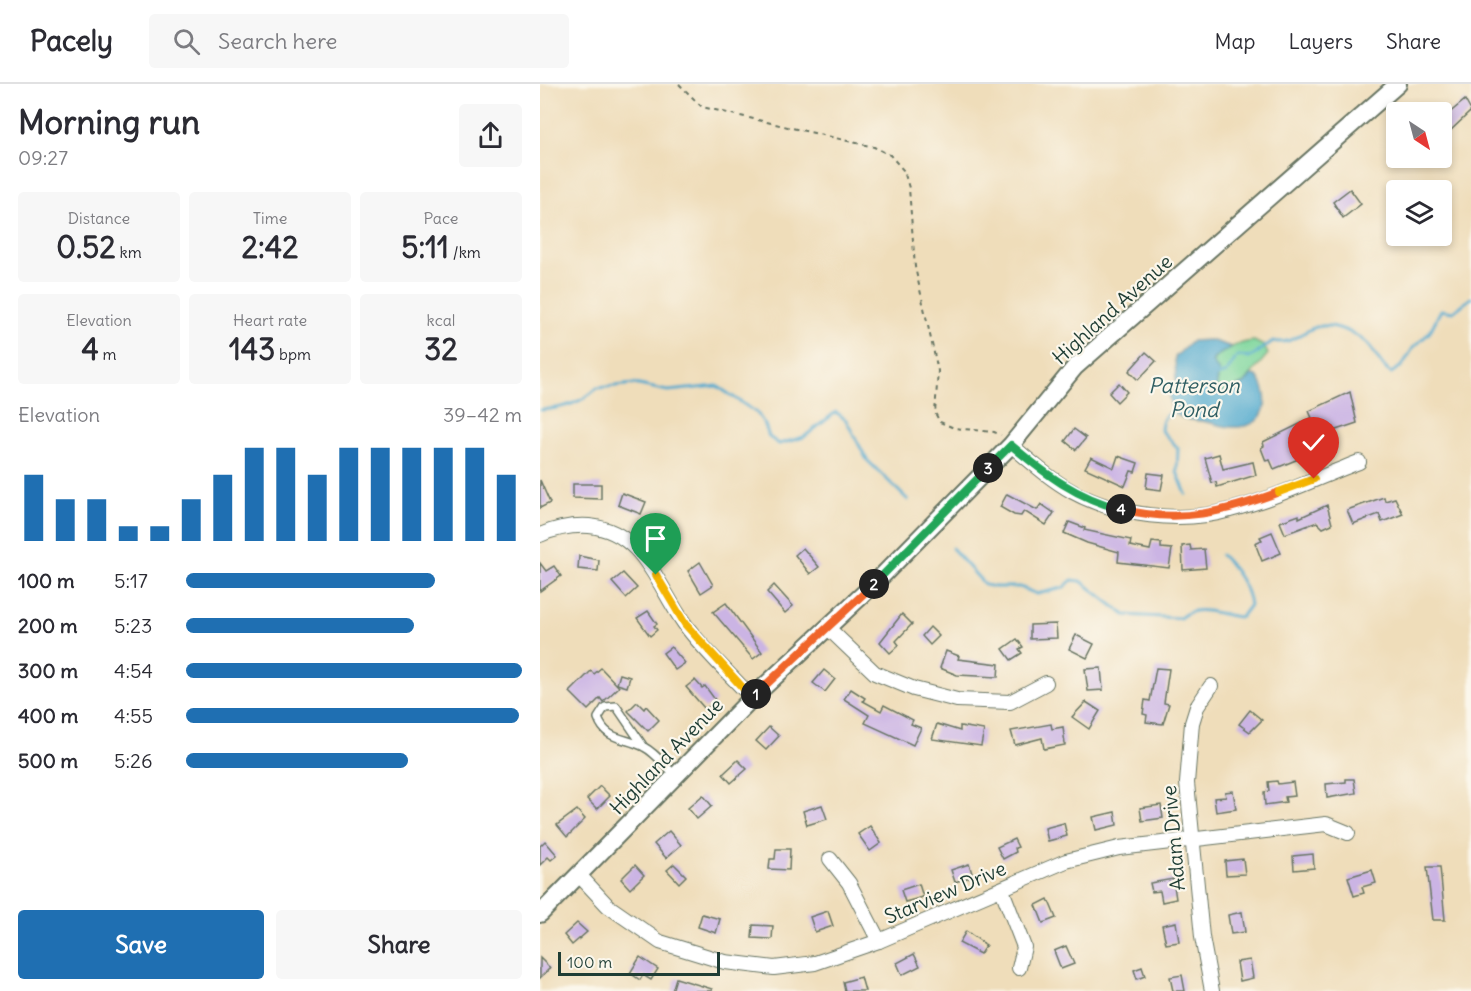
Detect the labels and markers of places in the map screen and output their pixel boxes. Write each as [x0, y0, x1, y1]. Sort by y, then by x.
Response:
pin [1288, 417, 1339, 479]
pin: 3 [973, 453, 1003, 483]
pin: 4 [1106, 494, 1136, 524]
pin [630, 513, 681, 575]
pin: 2 [859, 569, 889, 599]
pin: 1 [741, 679, 771, 709]

